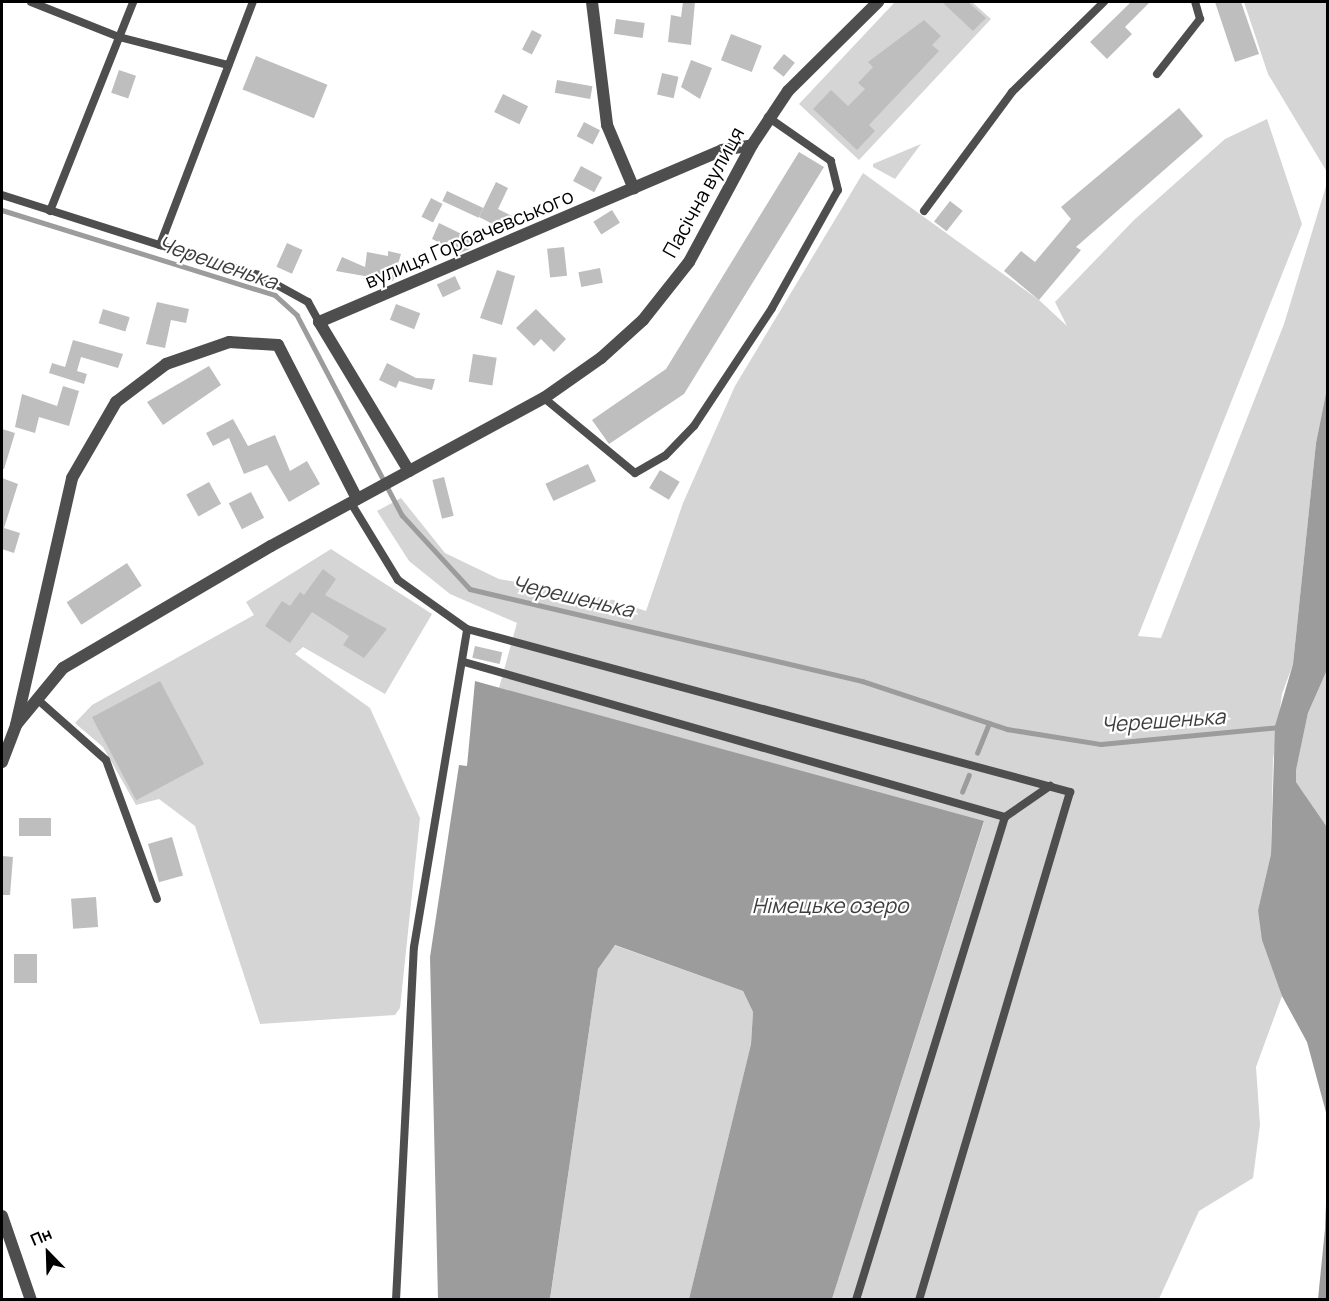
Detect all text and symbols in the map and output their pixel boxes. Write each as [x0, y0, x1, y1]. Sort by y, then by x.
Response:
street label: Пасічна вулиця [657, 123, 749, 261]
street label: вулиця Горбачевського [361, 183, 577, 293]
water label: Черешенька [155, 230, 281, 294]
water label: Черешенька [510, 570, 636, 622]
water label: Черешенька [1100, 703, 1226, 737]
water label: Німецьке озеро [752, 892, 908, 918]
text: Пн [27, 1222, 55, 1251]
north arrow [18, 1223, 78, 1283]

